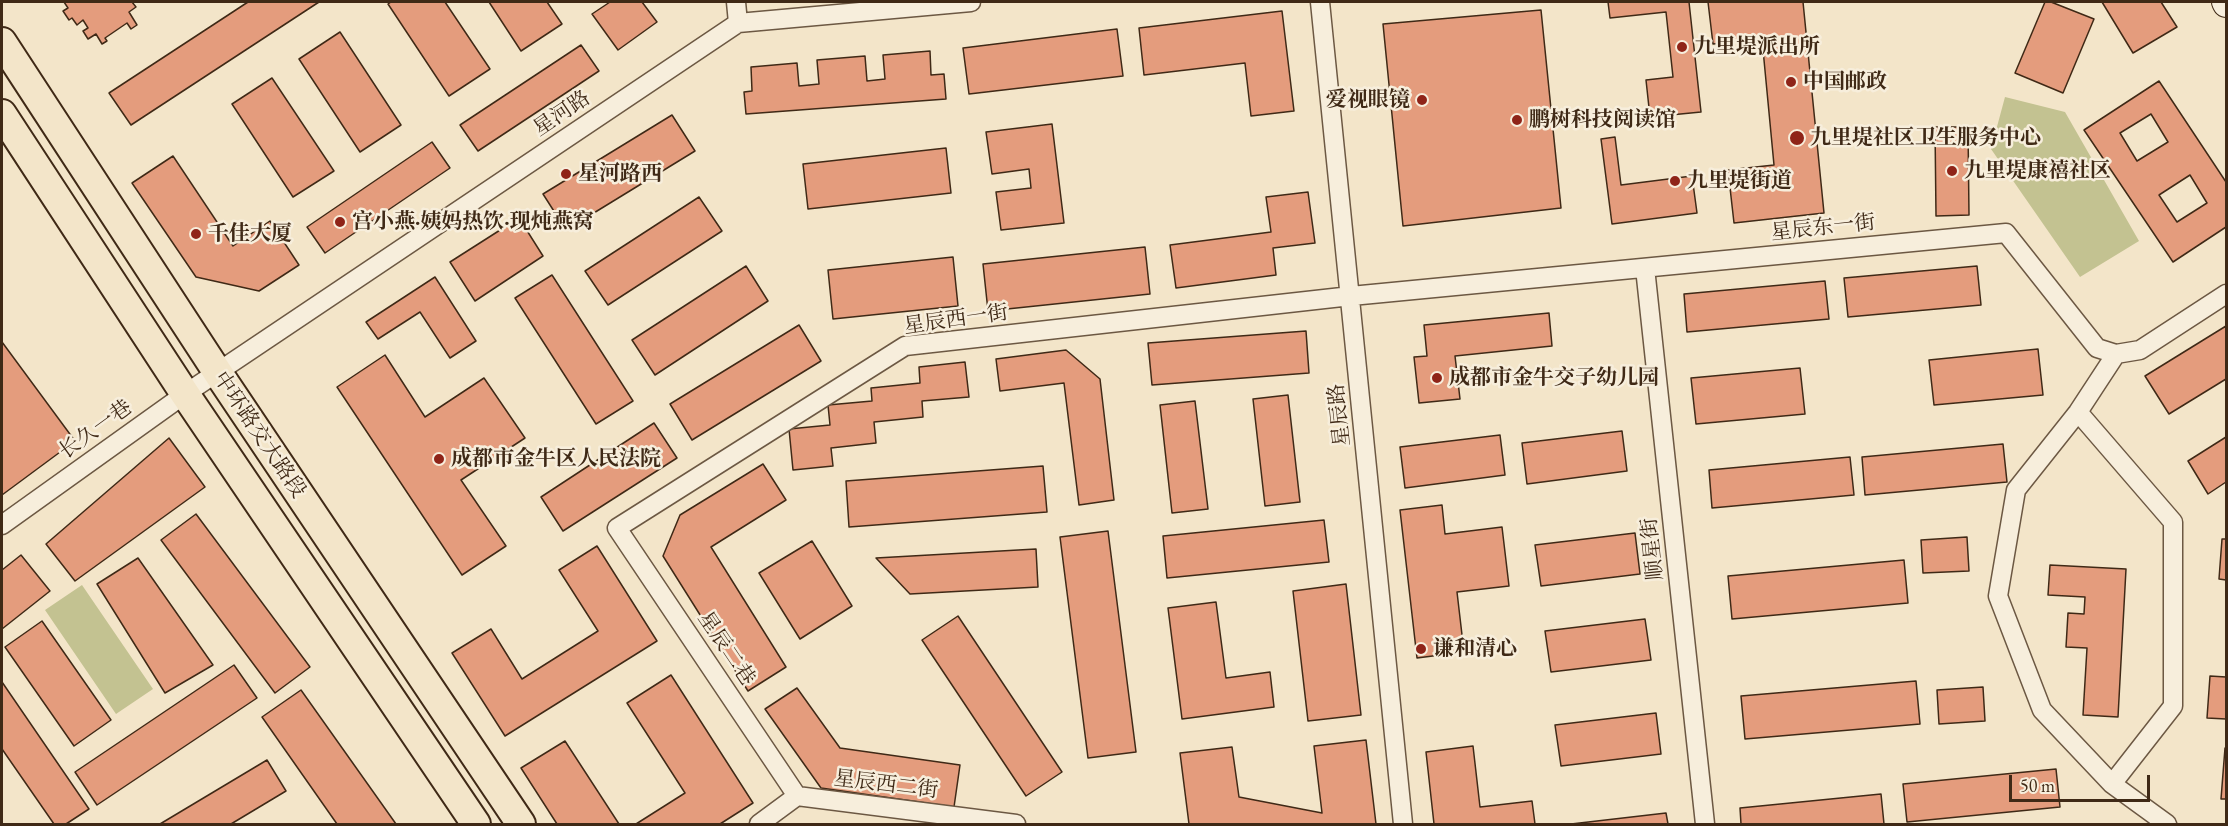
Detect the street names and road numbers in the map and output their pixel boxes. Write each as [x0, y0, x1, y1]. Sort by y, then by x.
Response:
street label: 星河路 [529, 86, 595, 142]
street label: 星辰东一街 [1769, 210, 1877, 246]
street label: 星辰西一街 [902, 300, 1010, 340]
street label: 中环路交大路段 [207, 367, 311, 503]
street label: 星辰路 [1324, 382, 1356, 448]
street label: 长久一巷 [55, 395, 137, 465]
street label: 顺星街 [1637, 516, 1669, 582]
street label: 星辰二巷 [692, 607, 760, 691]
street label: 星辰西二街 [832, 766, 940, 804]

